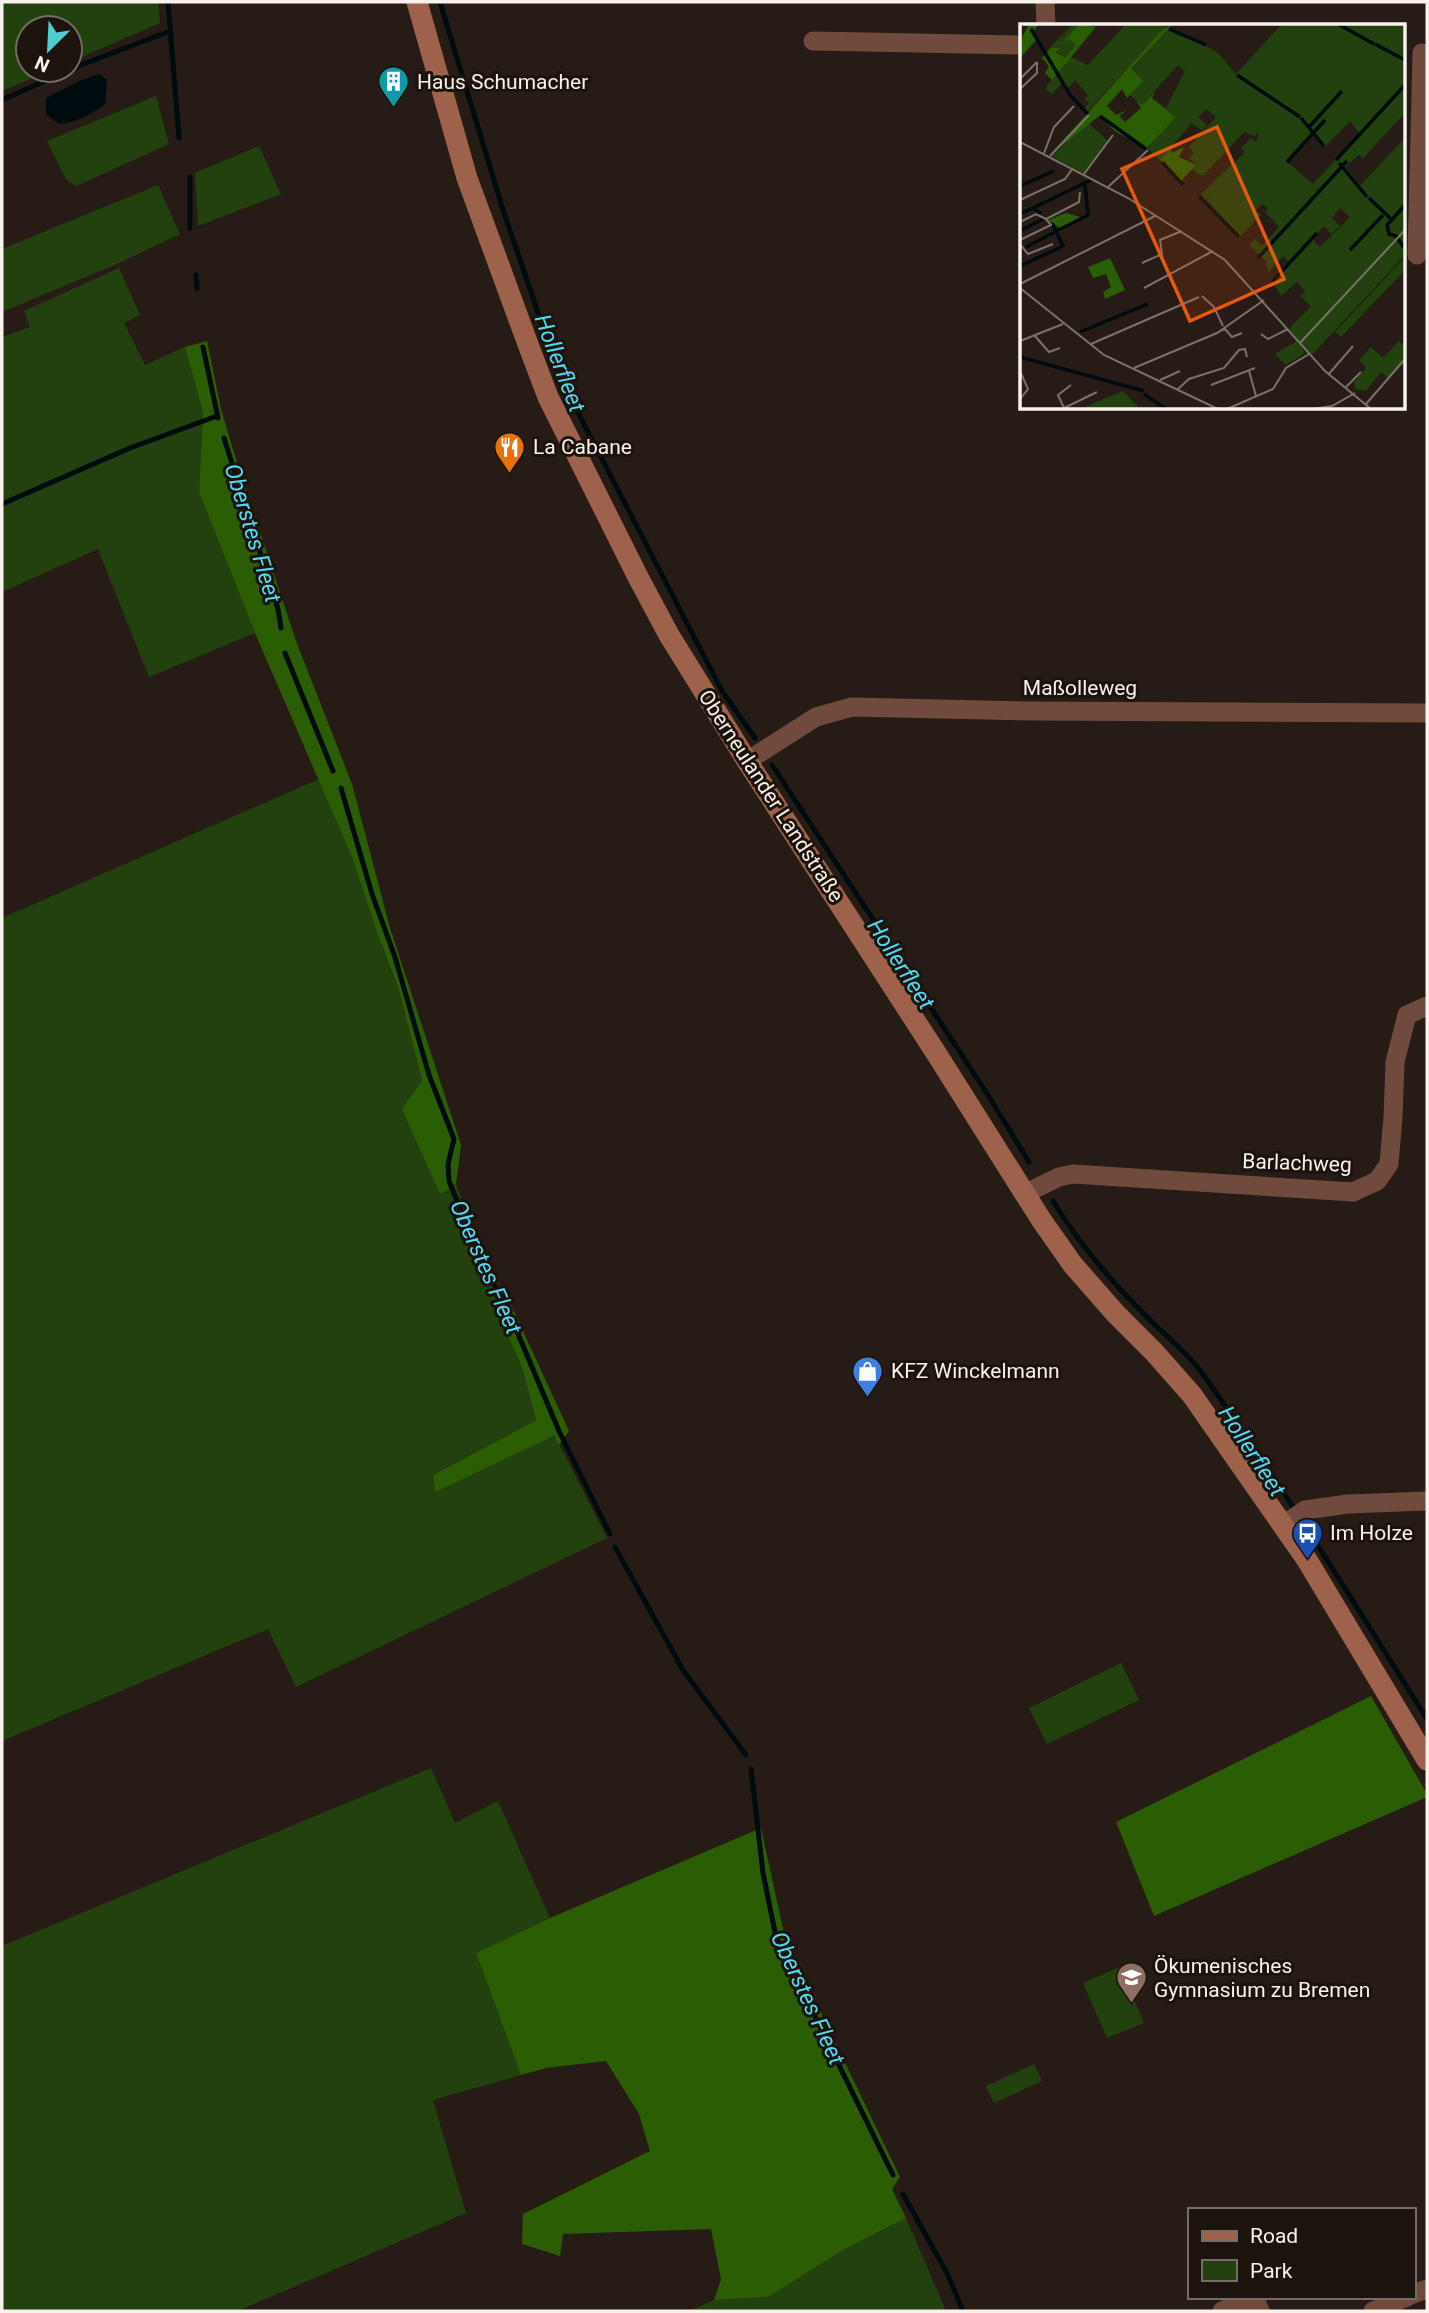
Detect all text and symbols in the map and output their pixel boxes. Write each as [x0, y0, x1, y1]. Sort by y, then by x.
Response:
north arrow [14, 14, 84, 84]
inset map [1020, 24, 1404, 410]
text: N [31, 51, 53, 77]
building icon: Haus Schumacher [377, 65, 411, 109]
place label: Haus Schumacher [417, 70, 588, 94]
water label: Hollerfleet [529, 310, 591, 417]
restaurant icon: La Cabane [493, 430, 527, 474]
place label: La Cabane [533, 435, 632, 459]
water label: Oberstes Fleet [219, 460, 287, 607]
street label: Maßolleweg [1023, 676, 1137, 700]
street label: Oberneulander Landstraße [693, 686, 849, 906]
water label: Hollerfleet [861, 914, 940, 1015]
street label: Barlachweg [1242, 1149, 1352, 1177]
water label: Oberstes Fleet [444, 1196, 527, 1339]
shop icon: KFZ Winckelmann [851, 1354, 885, 1398]
place label: KFZ Winckelmann [891, 1359, 1060, 1383]
water label: Hollerfleet [1212, 1401, 1291, 1502]
bus stop icon: Im Holze [1290, 1516, 1324, 1560]
place label: Im Holze [1330, 1521, 1413, 1545]
water label: Oberstes Fleet [765, 1927, 850, 2070]
place label: Ökumenisches Gymnasium zu Bremen [1154, 1954, 1370, 2002]
school or university icon: Ökumenisches Gymnasium zu Bremen [1114, 1961, 1148, 2005]
legend [1188, 2208, 1415, 2299]
text: Road [1250, 2224, 1298, 2248]
text: Park [1250, 2259, 1293, 2283]

